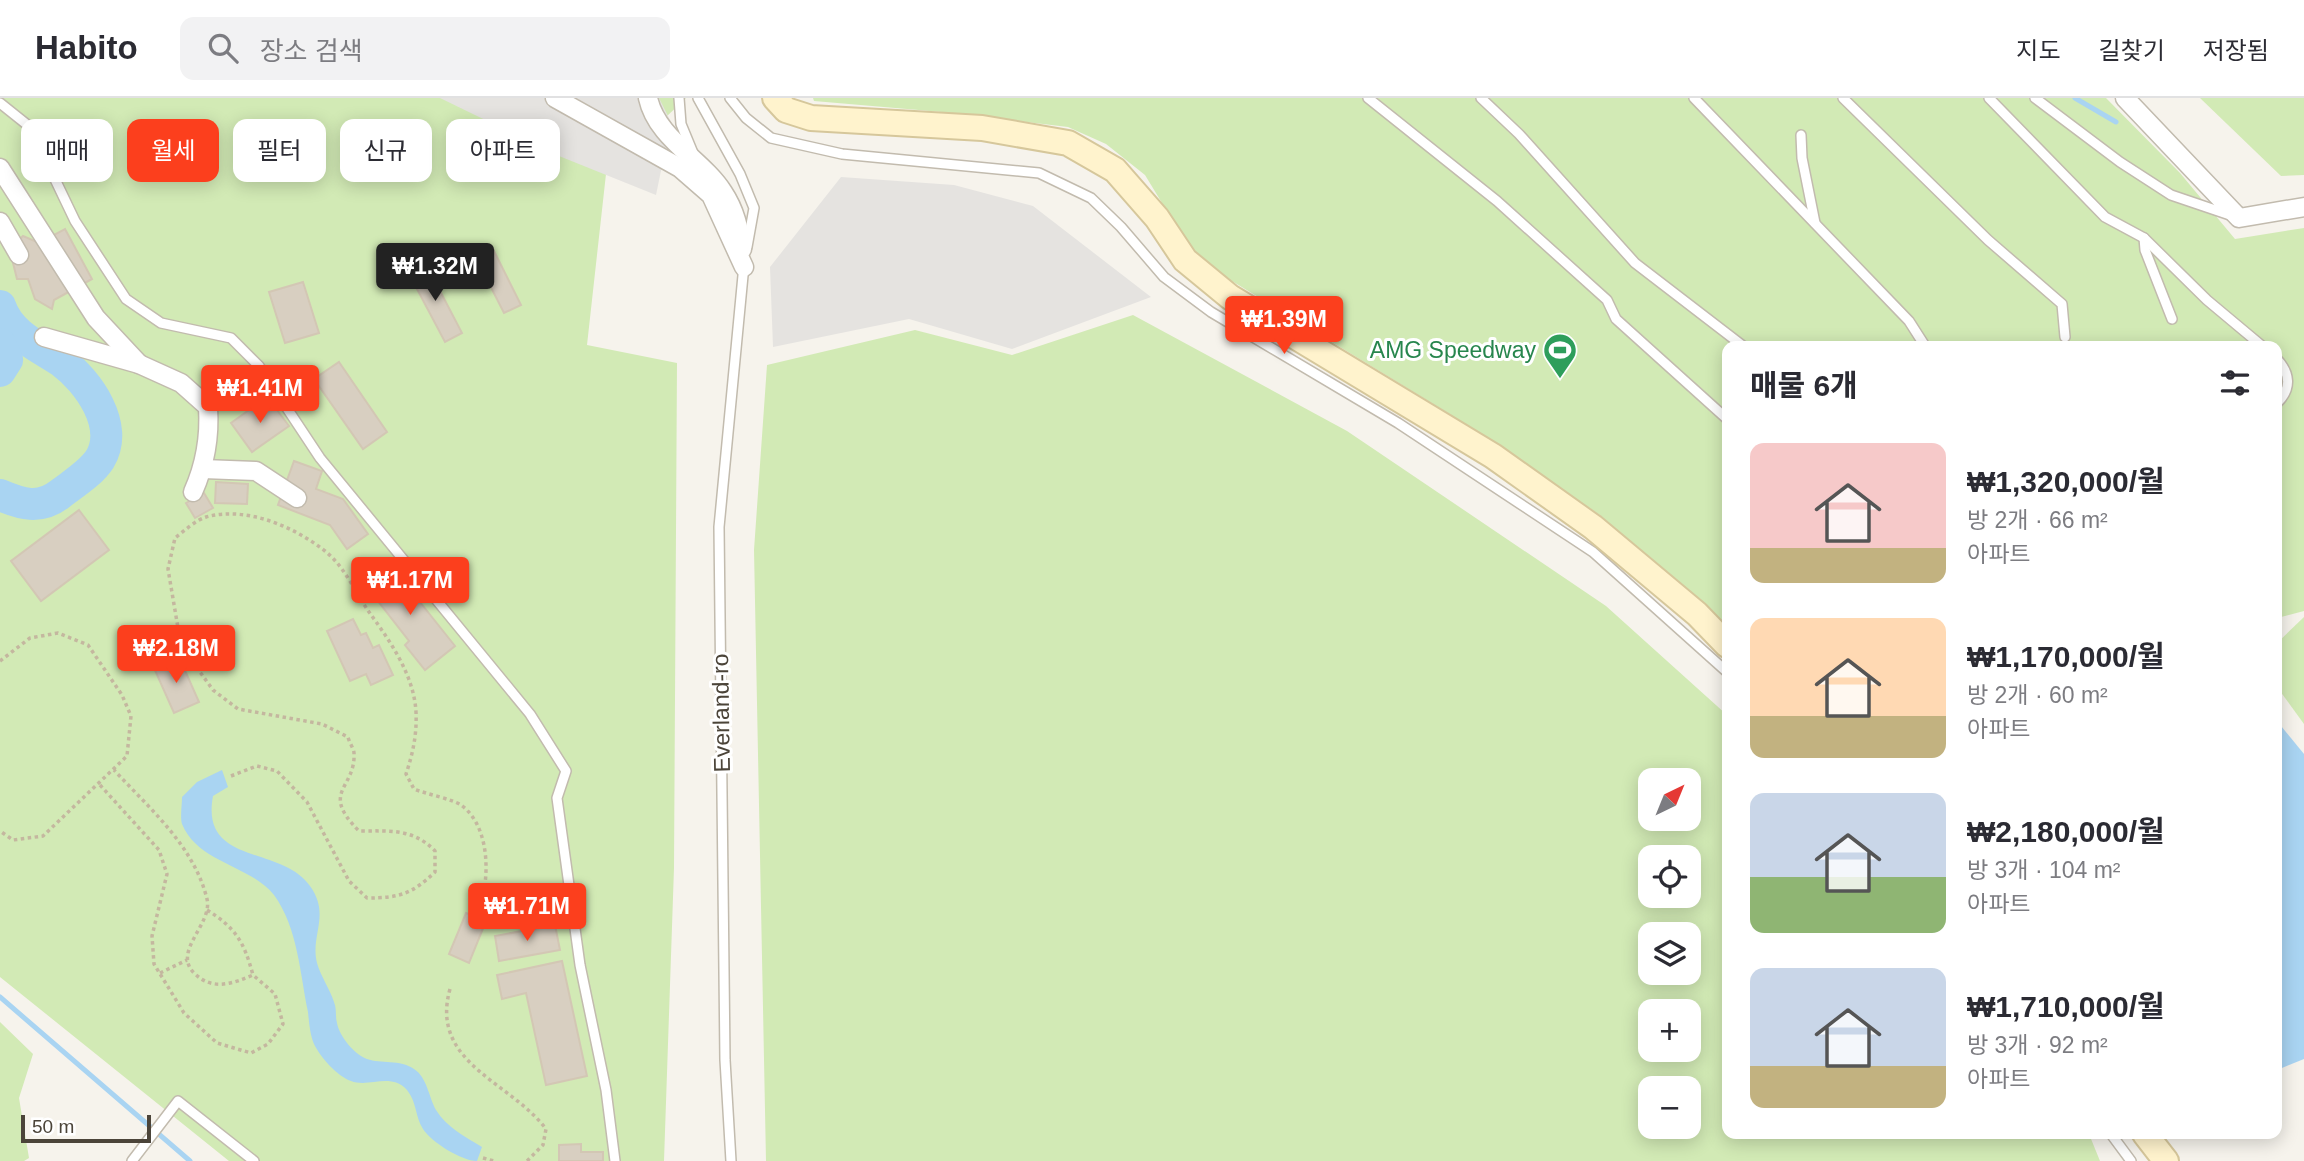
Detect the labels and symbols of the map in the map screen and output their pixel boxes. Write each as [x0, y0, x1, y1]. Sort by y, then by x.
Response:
pin: ₩1.32M [378, 244, 492, 303]
pin: ₩1.39M [1227, 296, 1341, 356]
sports icon: AMG Speedway [1541, 331, 1579, 380]
place label: AMG Speedway [1370, 337, 1536, 363]
pin: ₩1.41M [203, 366, 317, 425]
pin: ₩1.17M [353, 558, 467, 617]
pin: ₩2.18M [119, 626, 233, 685]
street label: Everland-ro [707, 653, 735, 773]
north arrow [1638, 768, 1701, 831]
pin: ₩1.71M [470, 884, 584, 943]
scale bar [21, 1112, 150, 1144]

